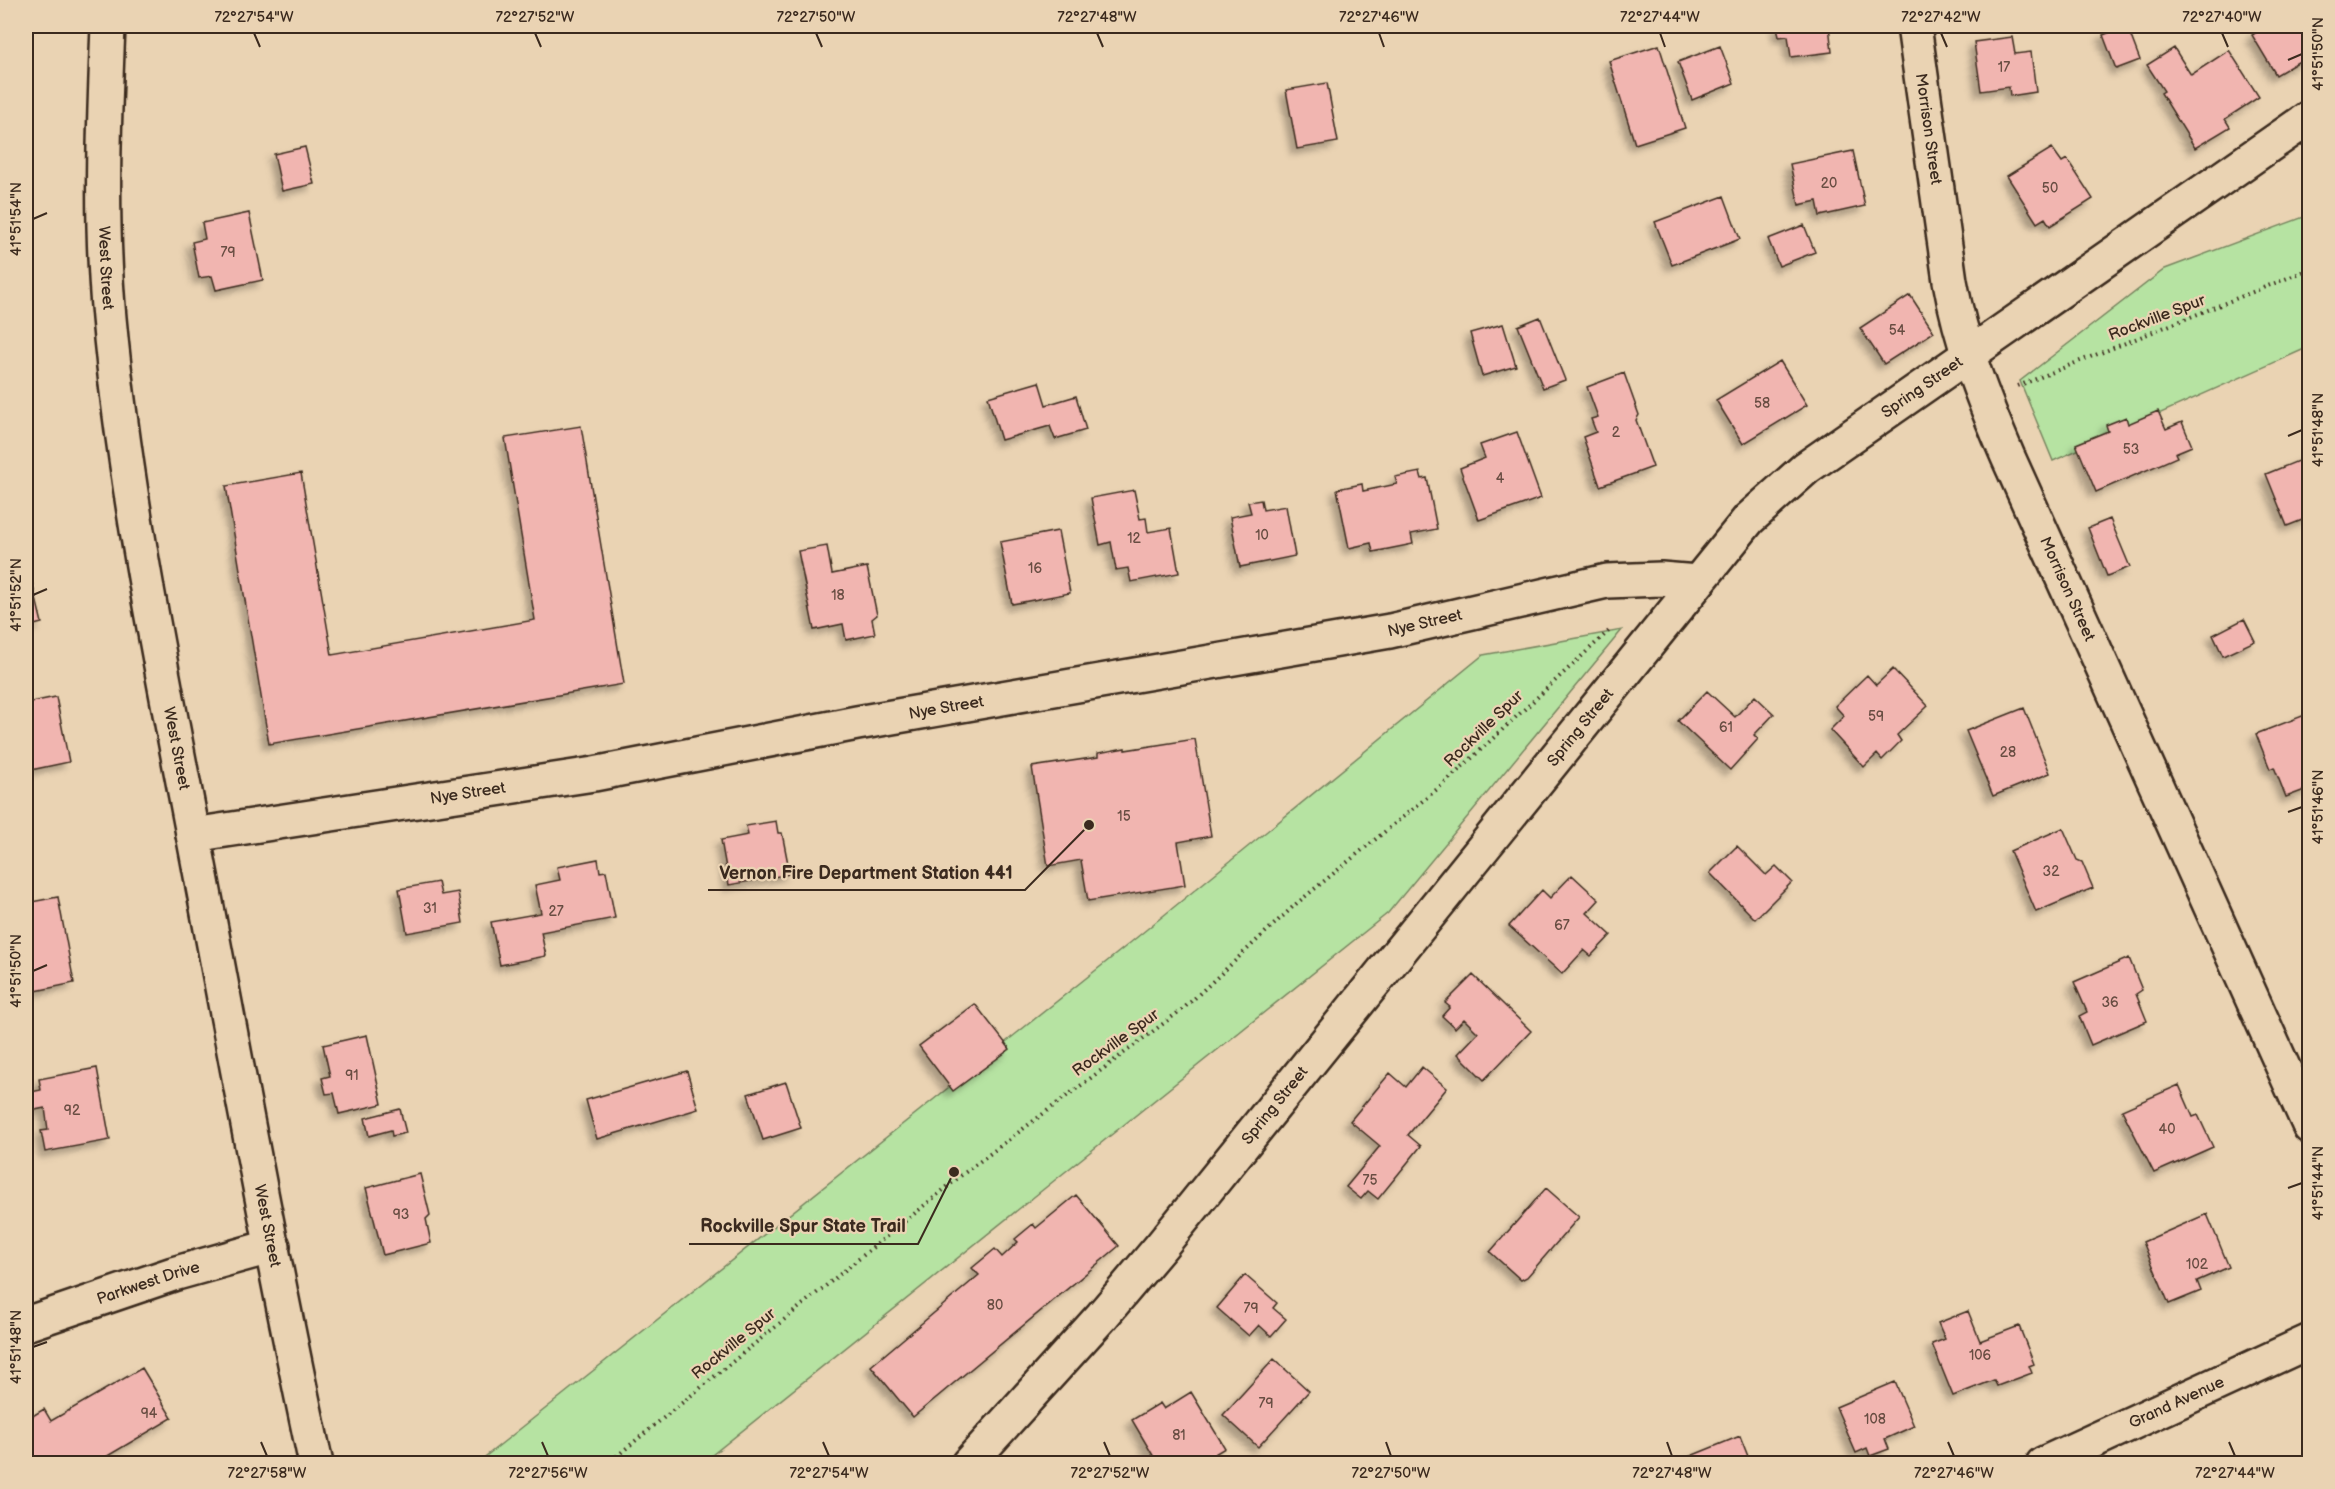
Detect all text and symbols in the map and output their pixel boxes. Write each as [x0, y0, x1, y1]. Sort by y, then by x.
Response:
text: 72°27'54"W [214, 8, 294, 27]
text: 72°27'52"W [496, 8, 575, 27]
text: 72°27'50"W [777, 8, 856, 27]
text: 72°27'48"W [1057, 8, 1137, 27]
text: 72°27'46"W [1339, 8, 1419, 27]
text: 72°27'44"W [1620, 8, 1700, 27]
text: 72°27'42"W [1901, 8, 1981, 27]
text: 72°27'40"W [2182, 8, 2262, 27]
text: 41°51'50"N [2309, 17, 2328, 91]
house number: 17 [1998, 59, 2010, 76]
street label: Morrison Street [1911, 72, 1946, 186]
house number: 20 [1821, 175, 1837, 192]
house number: 50 [2042, 180, 2058, 197]
text: 41°51'54"N [7, 182, 26, 256]
street label: West Street [94, 226, 118, 311]
house number: 79 [221, 244, 235, 261]
street label: Rockville Spur [2106, 291, 2208, 345]
house number: 54 [1889, 322, 1906, 339]
street label: Spring Street [1878, 352, 1966, 422]
text: 41°51'48"N [2309, 393, 2328, 467]
house number: 58 [1754, 395, 1770, 412]
house number: 2 [1612, 424, 1621, 441]
house number: 53 [2123, 441, 2139, 458]
house number: 4 [1496, 470, 1505, 487]
house number: 10 [1255, 527, 1269, 544]
house number: 12 [1127, 530, 1142, 547]
street label: Morrison Street [2036, 534, 2099, 644]
text: 41°51'52"N [7, 558, 26, 632]
house number: 16 [1028, 560, 1042, 577]
house number: 18 [831, 587, 845, 604]
street label: Nye Street [1386, 605, 1464, 641]
street label: Spring Street [1543, 685, 1618, 770]
street label: Rockville Spur [1441, 687, 1528, 771]
street label: Nye Street [907, 692, 985, 723]
street label: West Street [159, 705, 194, 791]
house number: 59 [1868, 708, 1884, 725]
house number: 61 [1719, 719, 1733, 736]
house number: 28 [2000, 744, 2016, 761]
text: 41°51'46"N [2309, 770, 2328, 844]
street label: Nye Street [429, 778, 507, 808]
house number: 15 [1117, 808, 1131, 825]
callout: Vernon Fire Department Station 441 [708, 854, 1025, 890]
text: Vernon Fire Department Station 441 [719, 863, 1013, 884]
house number: 32 [2043, 863, 2060, 880]
house number: 31 [423, 900, 437, 917]
house number: 27 [548, 903, 564, 920]
house number: 67 [1554, 917, 1570, 934]
text: 41°51'50"N [7, 934, 26, 1008]
house number: 36 [2101, 994, 2119, 1011]
street label: Rockville Spur [1069, 1005, 1163, 1081]
street label: Spring Street [1238, 1063, 1312, 1148]
house number: 91 [345, 1067, 359, 1084]
house number: 92 [64, 1102, 81, 1119]
house number: 40 [2159, 1121, 2175, 1138]
text: 41°51'44"N [2309, 1146, 2328, 1220]
house number: 75 [1363, 1172, 1377, 1189]
street label: West Street [250, 1183, 285, 1269]
house number: 93 [393, 1206, 409, 1223]
callout: Rockville Spur State Trail [689, 1208, 918, 1244]
text: Rockville Spur State Trail [700, 1216, 906, 1237]
house number: 102 [2186, 1256, 2209, 1273]
street label: Parkwest Drive [94, 1257, 202, 1309]
house number: 80 [987, 1297, 1003, 1314]
house number: 79 [1244, 1300, 1258, 1317]
street label: Rockville Spur [688, 1304, 780, 1384]
text: 41°51'48"N [7, 1310, 26, 1384]
house number: 106 [1969, 1347, 1992, 1364]
street label: Grand Avenue [2126, 1372, 2228, 1433]
house number: 79 [1259, 1395, 1273, 1412]
house number: 94 [141, 1405, 158, 1422]
house number: 108 [1864, 1411, 1886, 1428]
house number: 81 [1172, 1427, 1186, 1444]
text: 72°27'58"W [228, 1464, 307, 1483]
text: 72°27'56"W [508, 1464, 588, 1483]
text: 72°27'54"W [789, 1464, 869, 1483]
text: 72°27'52"W [1071, 1464, 1150, 1483]
text: 72°27'50"W [1352, 1464, 1431, 1483]
text: 72°27'48"W [1632, 1464, 1712, 1483]
text: 72°27'46"W [1914, 1464, 1994, 1483]
text: 72°27'44"W [2195, 1464, 2275, 1483]

